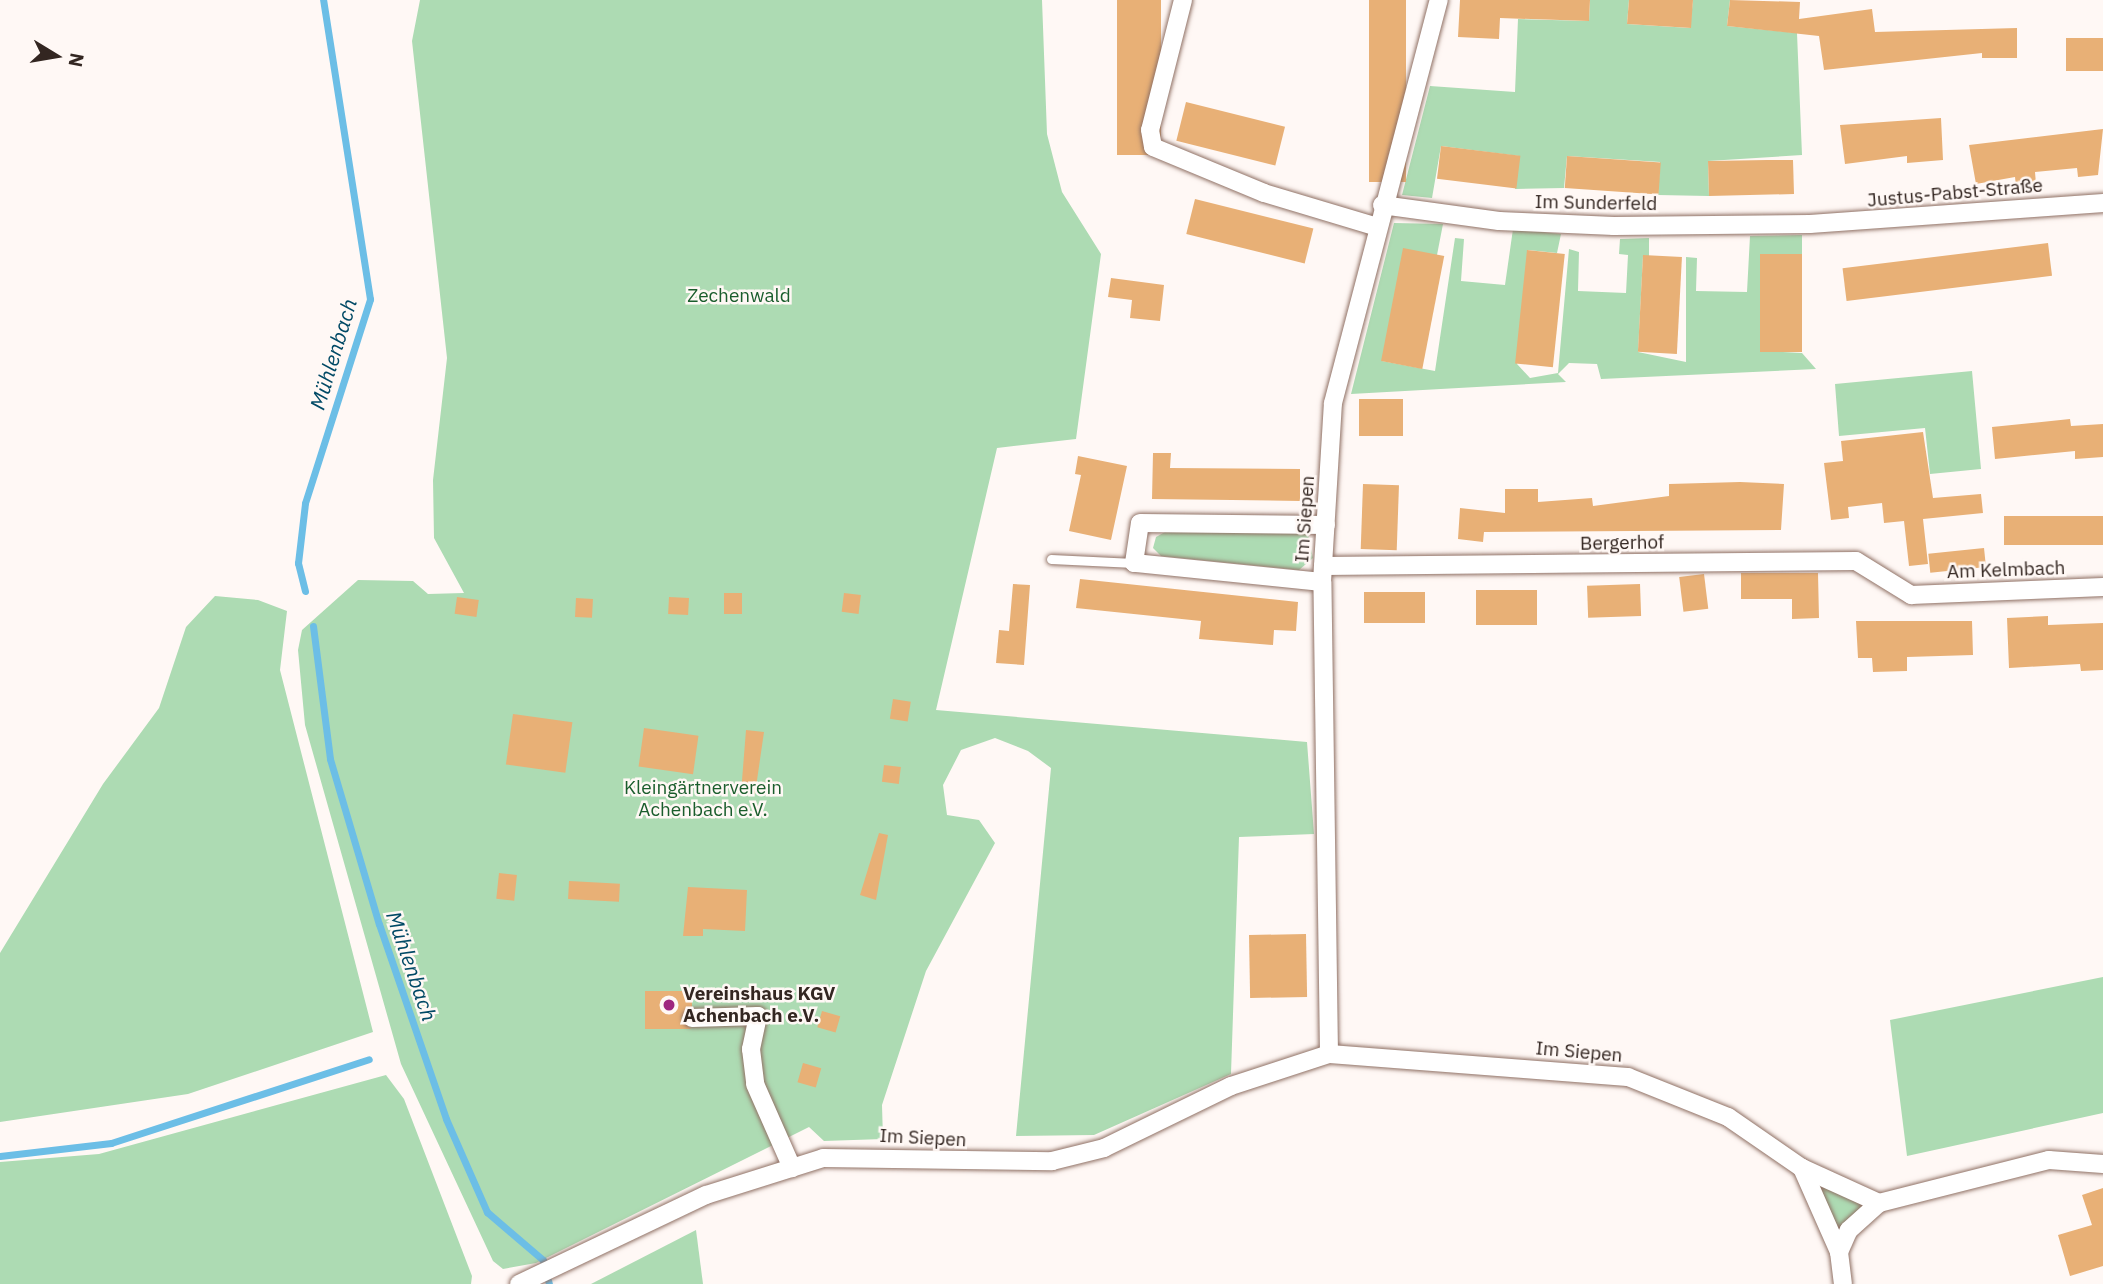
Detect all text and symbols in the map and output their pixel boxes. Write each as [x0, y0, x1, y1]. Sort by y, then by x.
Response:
north arrow [21, 21, 91, 91]
text: N [64, 51, 90, 69]
street label: Justus-Pabst-Straße [1866, 174, 2044, 212]
street label: Im Sunderfeld [1535, 191, 1657, 215]
park label: Zechenwald [687, 285, 791, 307]
water label: Mühlenbach [304, 296, 362, 412]
street label: Im Siepen [1291, 475, 1319, 563]
street label: Bergerhof [1580, 531, 1664, 555]
street label: Am Kelmbach [1946, 557, 2066, 583]
park label: Kleingärtnerverein Achenbach e.V. [624, 777, 782, 821]
water label: Mühlenbach [381, 908, 443, 1024]
place label: Vereinshaus KGV Achenbach e.V. [683, 983, 835, 1027]
marker: Vereinshaus KGV Achenbach e.V. [661, 997, 677, 1013]
street label: Im Siepen [1535, 1037, 1623, 1067]
street label: Im Siepen [879, 1124, 967, 1152]

